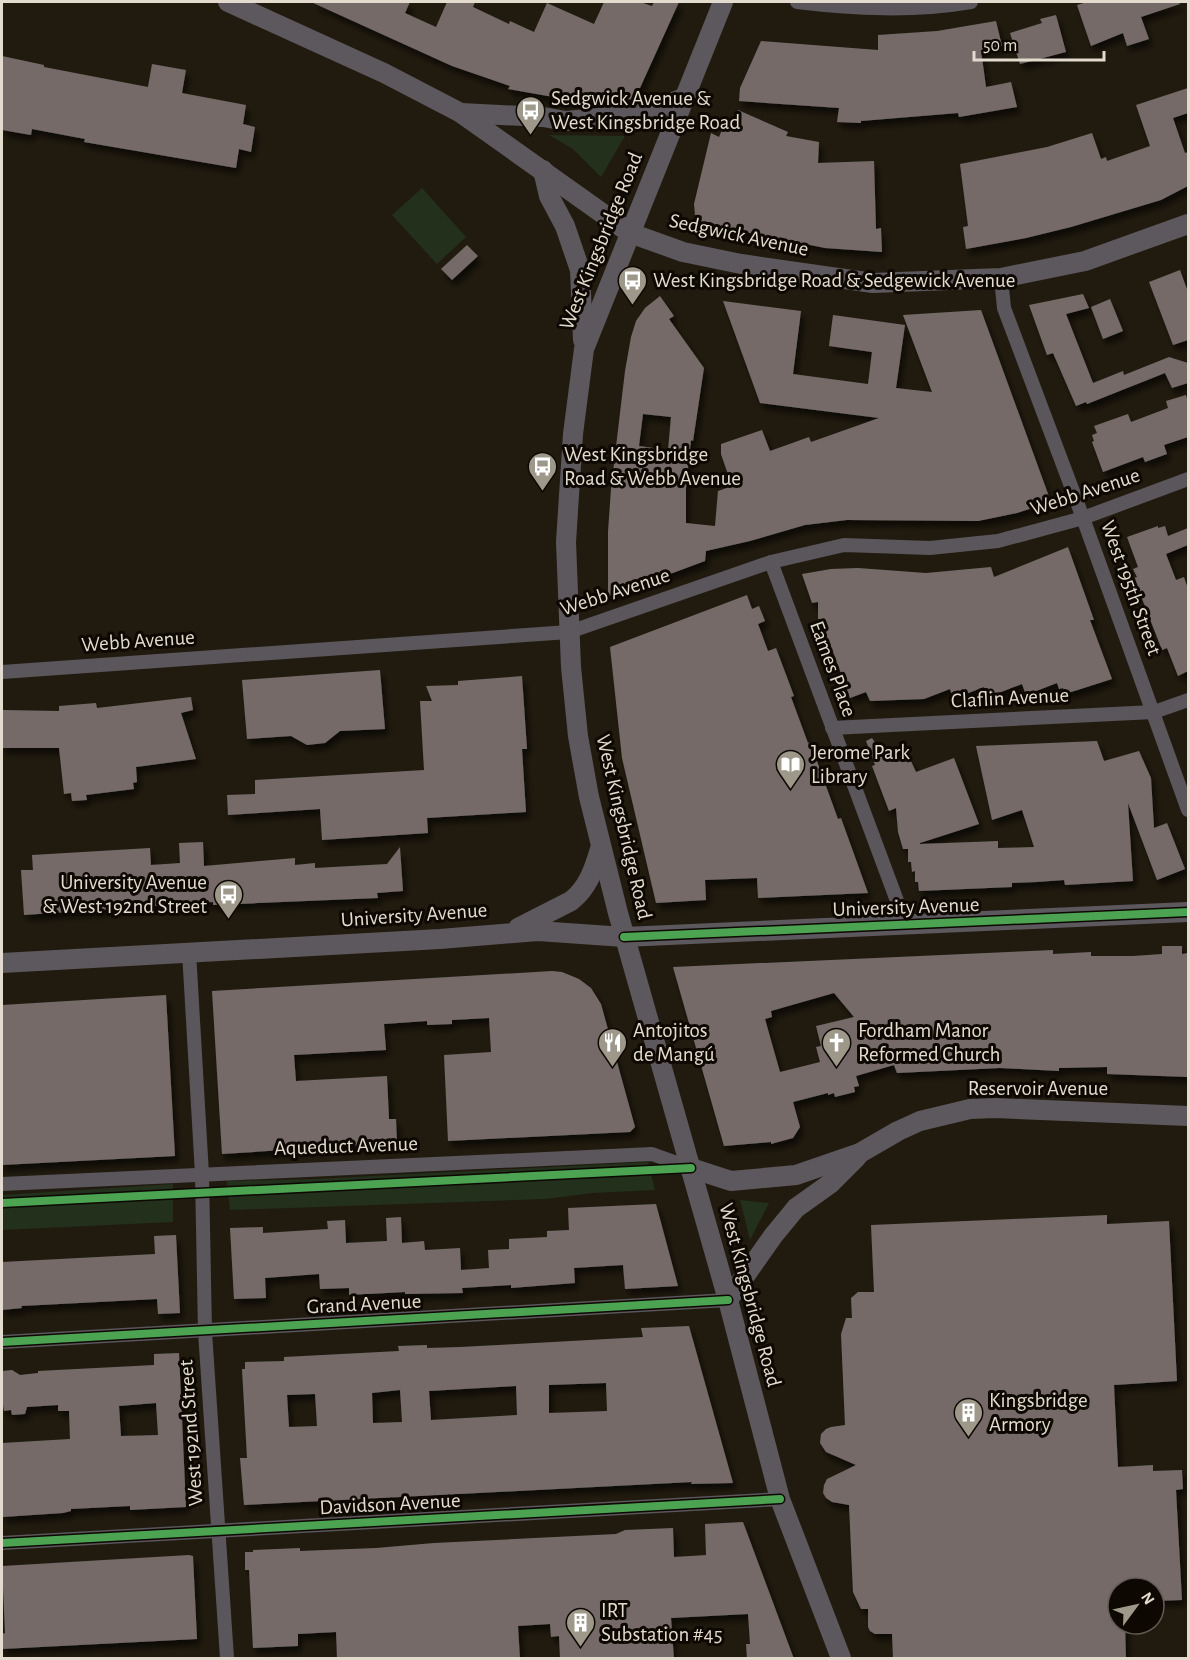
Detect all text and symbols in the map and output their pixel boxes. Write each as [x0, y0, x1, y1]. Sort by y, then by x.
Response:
scale bar [974, 24, 1104, 62]
text: 50 m [983, 37, 1017, 55]
place label: Sedgwick Avenue & West Kingsbridge Road [551, 88, 740, 133]
bus stop icon: Sedgwick Avenue & West Kingsbridge Road [514, 94, 546, 136]
street label: West Kingsbridge Road [556, 149, 646, 333]
street label: Sedgwick Avenue [667, 210, 811, 260]
bus stop icon: West Kingsbridge Road & Sedgewick Avenue [616, 264, 648, 306]
place label: West Kingsbridge Road & Sedgewick Avenue [653, 270, 1015, 291]
place label: West Kingsbridge Road & Webb Avenue [564, 444, 741, 489]
bus stop icon: West Kingsbridge Road & Webb Avenue [527, 450, 559, 492]
street label: Webb Avenue [1028, 464, 1142, 520]
street label: West 195th Street [1097, 518, 1165, 659]
street label: Webb Avenue [558, 564, 672, 620]
street label: Eames Place [806, 618, 860, 720]
street label: Webb Avenue [81, 627, 195, 655]
street label: Claflin Avenue [950, 684, 1070, 712]
street label: West Kingsbridge Road [592, 732, 656, 922]
place label: Jerome Park Library [811, 742, 910, 787]
library icon: Jerome Park Library [774, 748, 806, 790]
place label: University Avenue & West 192nd Street [42, 872, 207, 917]
bus stop icon: University Avenue & West 192nd Street [212, 878, 244, 920]
street label: University Avenue [832, 894, 980, 920]
street label: University Avenue [340, 899, 488, 931]
place label: Antojitos de Mangú [633, 1020, 715, 1065]
place label: Fordham Manor Reformed Church [858, 1020, 1000, 1065]
restaurant icon: Antojitos de Mangú [596, 1026, 628, 1068]
church icon: Fordham Manor Reformed Church [821, 1026, 853, 1068]
street label: Reservoir Avenue [968, 1078, 1108, 1099]
street label: Aqueduct Avenue [274, 1133, 418, 1159]
street label: West Kingsbridge Road [715, 1201, 785, 1389]
street label: Grand Avenue [306, 1291, 422, 1317]
street label: West 192nd Street [175, 1359, 207, 1507]
place label: Kingsbridge Armory [989, 1390, 1088, 1435]
building icon: Kingsbridge Armory [952, 1396, 984, 1438]
street label: Davidson Avenue [319, 1490, 461, 1518]
north arrow [1106, 1576, 1166, 1636]
text: N [1138, 1589, 1157, 1607]
place label: IRT Substation #45 [601, 1600, 723, 1645]
building icon: IRT Substation #45 [564, 1606, 596, 1648]

